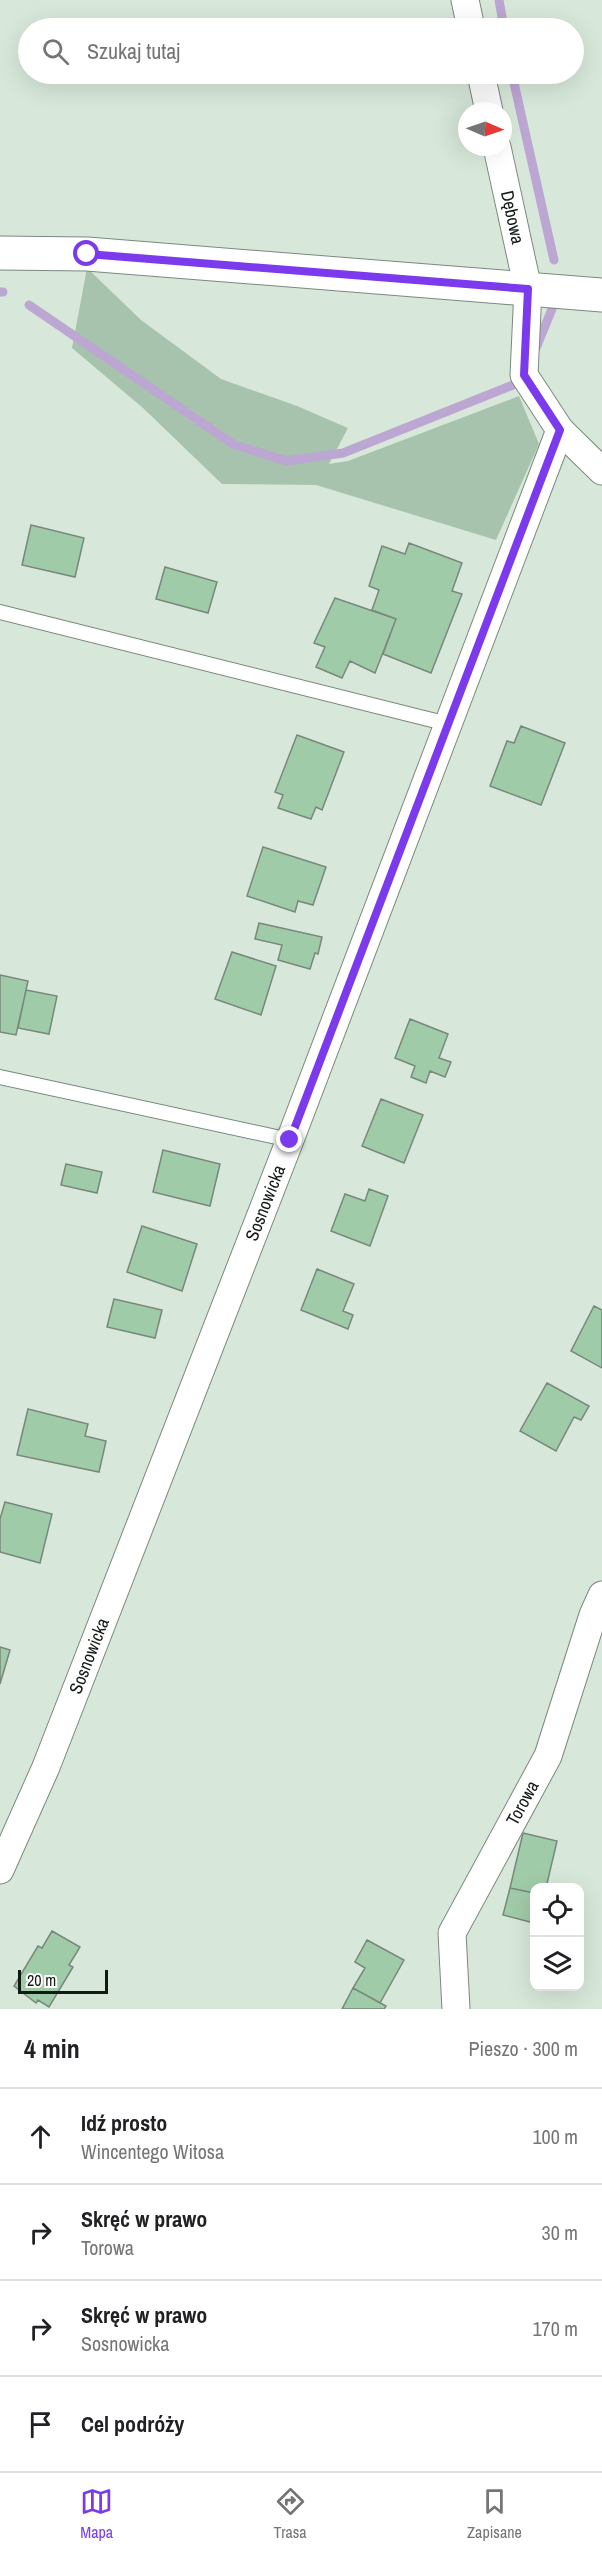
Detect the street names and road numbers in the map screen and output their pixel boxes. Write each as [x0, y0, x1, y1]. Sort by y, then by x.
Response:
street label: Dębowa [495, 188, 531, 246]
street label: Sosnowicka [239, 1161, 291, 1244]
street label: Sosnowicka [63, 1614, 115, 1697]
street label: Torowa [500, 1776, 544, 1830]

